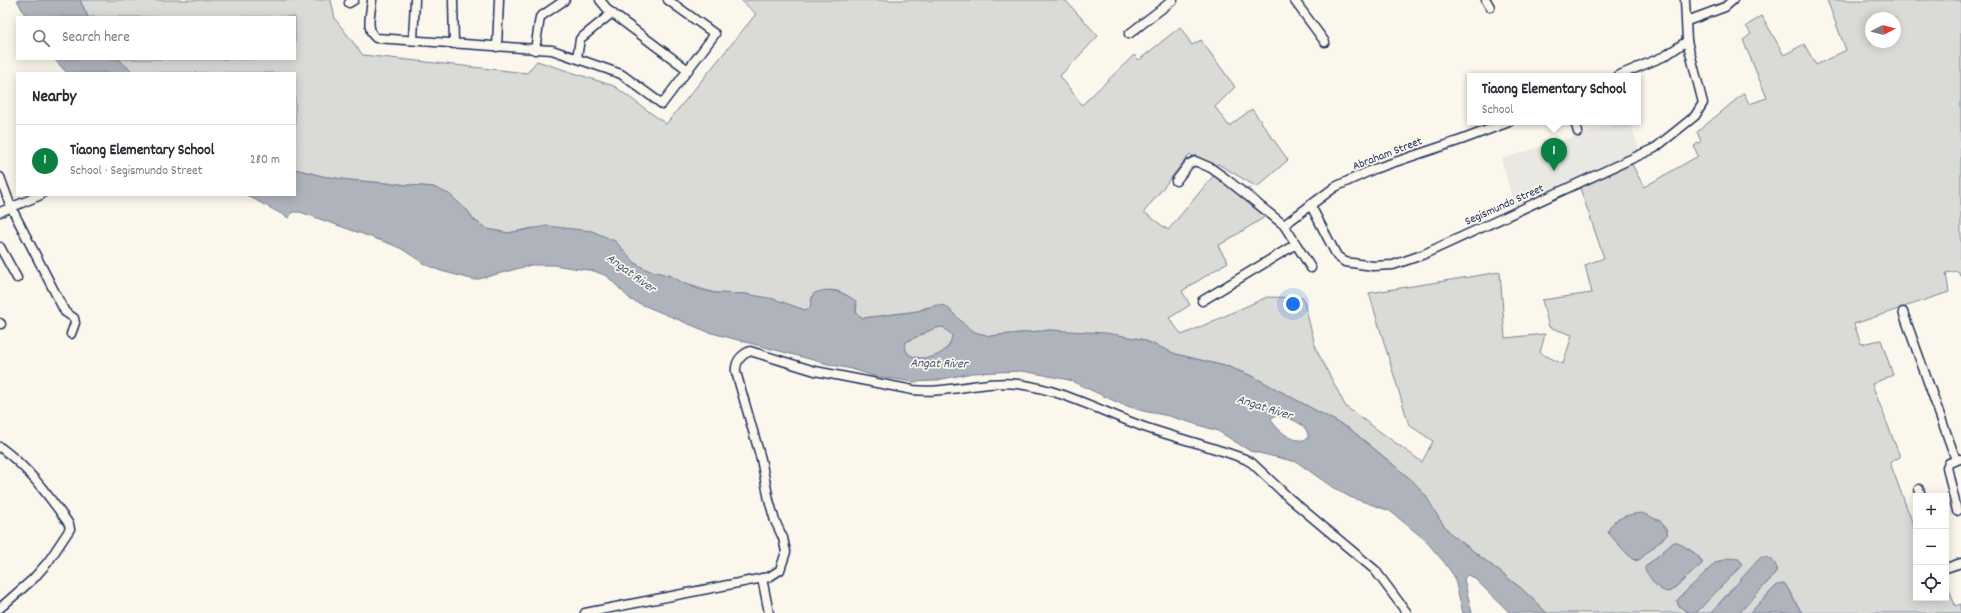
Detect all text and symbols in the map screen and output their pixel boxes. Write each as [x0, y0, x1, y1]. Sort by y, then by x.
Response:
north arrow [1865, 12, 1901, 48]
search box [16, 16, 296, 60]
icon: search [30, 27, 52, 49]
text: Search here [62, 27, 130, 49]
popup [1467, 73, 1641, 125]
text: Tiaong Elementary School [1482, 79, 1626, 101]
text: Nearby [32, 86, 76, 110]
text: School [1482, 101, 1513, 120]
street label: Abraham Street [1350, 133, 1425, 175]
pin: 1 [1541, 138, 1567, 171]
text: Tiaong Elementary School [70, 140, 214, 162]
text: 1 [44, 151, 46, 170]
text: 280 m [250, 151, 280, 170]
text: School · Segismundo Street [70, 162, 203, 181]
street label: Segismundo Street [1462, 180, 1547, 230]
water label: Angat River [602, 249, 661, 300]
your location [1283, 294, 1303, 314]
water label: Angat River [910, 355, 970, 375]
water label: Angat River [1234, 390, 1297, 427]
map controls [1913, 493, 1949, 601]
button: + [1913, 493, 1949, 529]
button: − [1913, 529, 1949, 565]
button: locate [1913, 565, 1949, 601]

